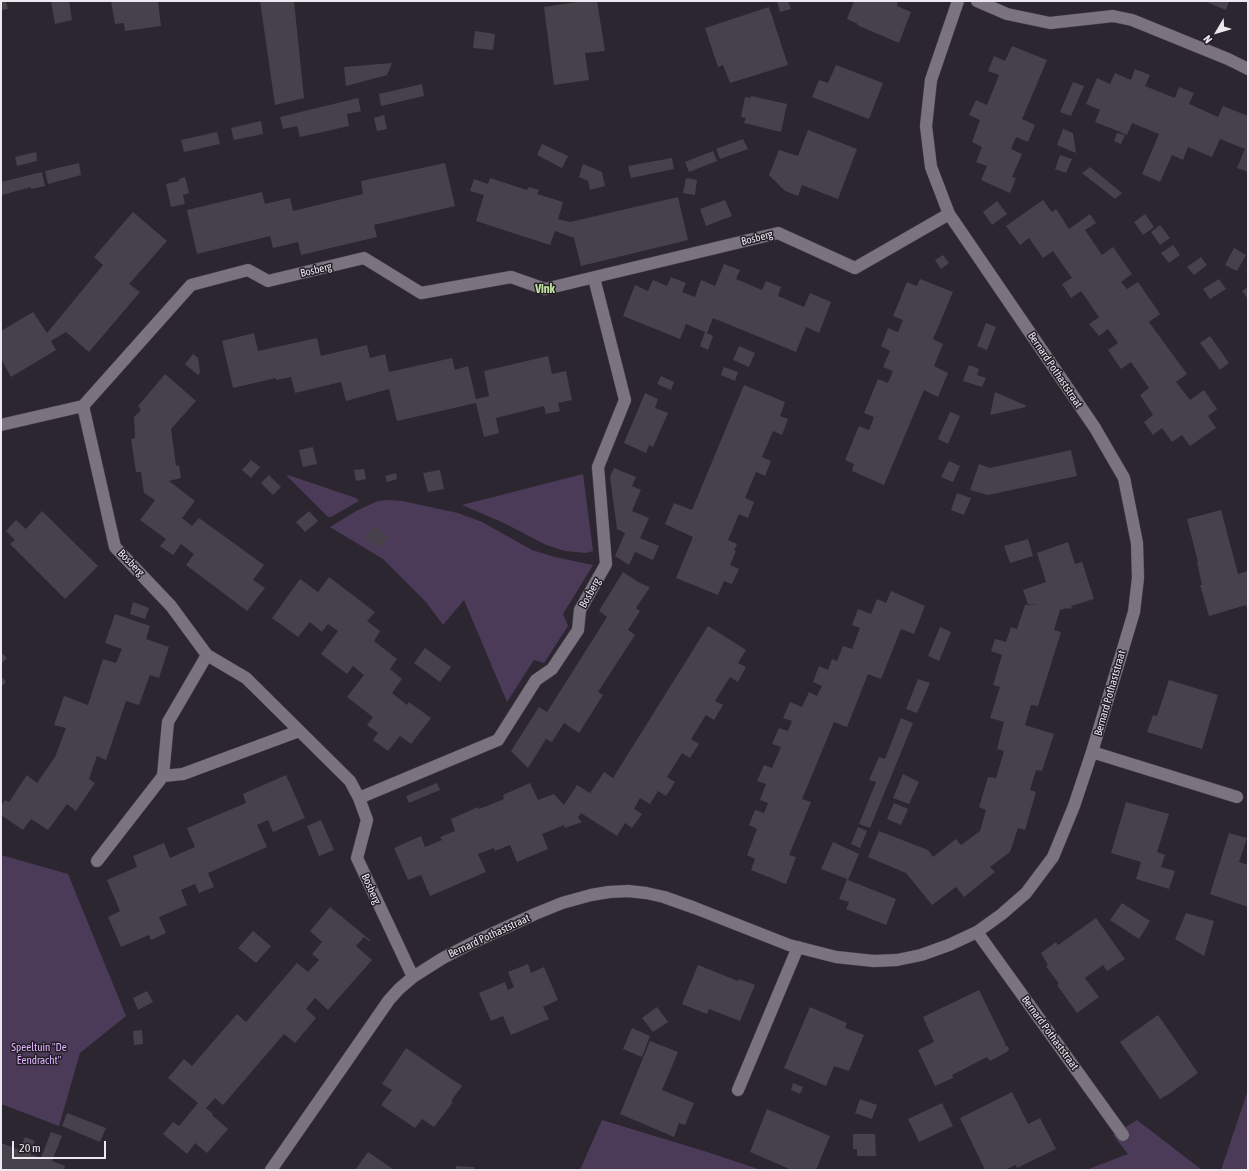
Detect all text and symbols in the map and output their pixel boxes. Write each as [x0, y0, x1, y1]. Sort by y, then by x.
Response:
north arrow [1197, 12, 1237, 52]
text: N [1201, 33, 1214, 46]
street label: Bosberg [740, 228, 774, 248]
street label: Bosberg [299, 260, 333, 280]
district label: Vink [535, 282, 555, 296]
street label: Bernard Pothaststraat [1025, 330, 1085, 410]
street label: Bosberg [115, 547, 147, 579]
street label: Bosberg [576, 576, 604, 610]
street label: Bernard Pothaststraat [1091, 649, 1129, 737]
street label: Bosberg [358, 872, 384, 906]
street label: Bernard Pothaststraat [446, 911, 532, 961]
street label: Bernard Pothaststraat [1019, 993, 1081, 1073]
park label: Speeltuin "De Ëendracht" [11, 1041, 67, 1067]
scale bar [14, 1133, 108, 1159]
text: 20 m [19, 1141, 41, 1155]

